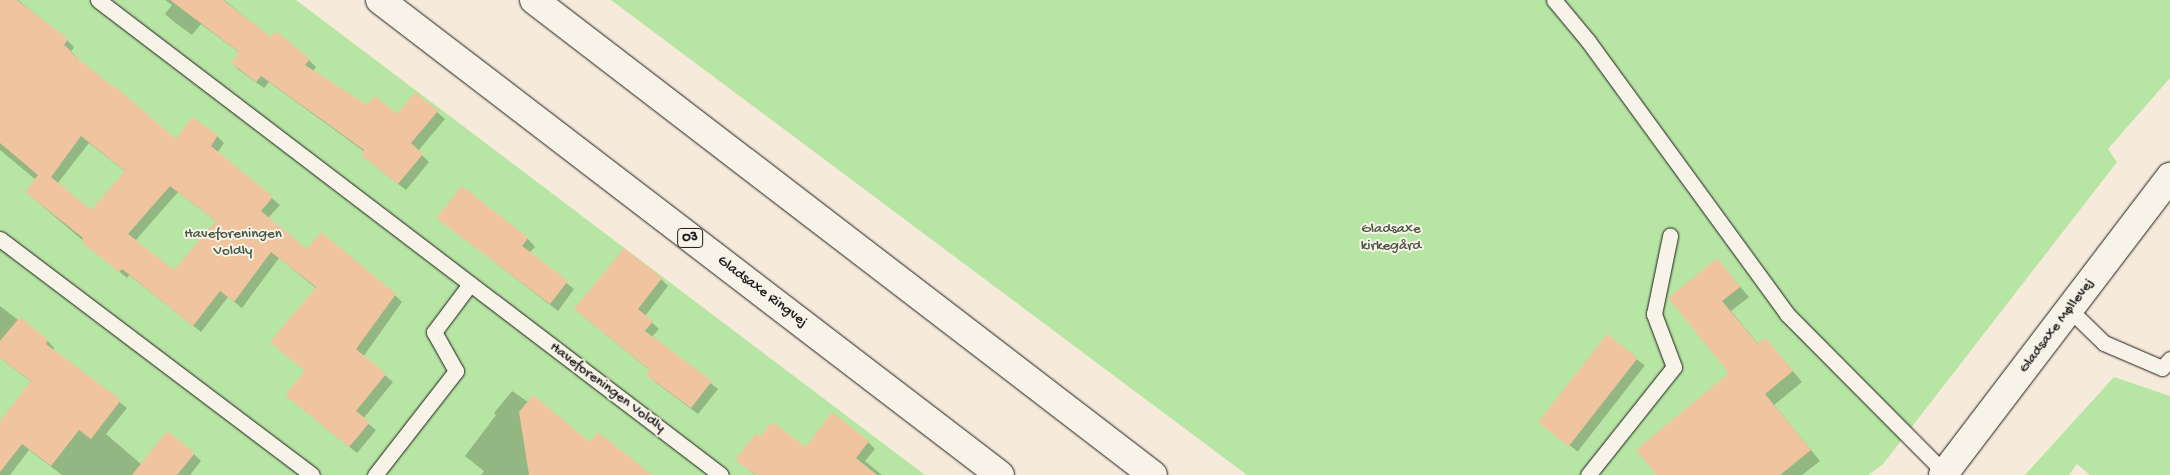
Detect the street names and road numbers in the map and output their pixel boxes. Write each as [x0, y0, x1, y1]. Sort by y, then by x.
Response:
road number: O3 [676, 227, 704, 250]
street label: Gladsaxe Ringvej [713, 252, 811, 332]
street label: Gladsaxe Møllevej [2015, 275, 2099, 377]
street label: Haveforeningen Voldly [546, 339, 668, 437]

